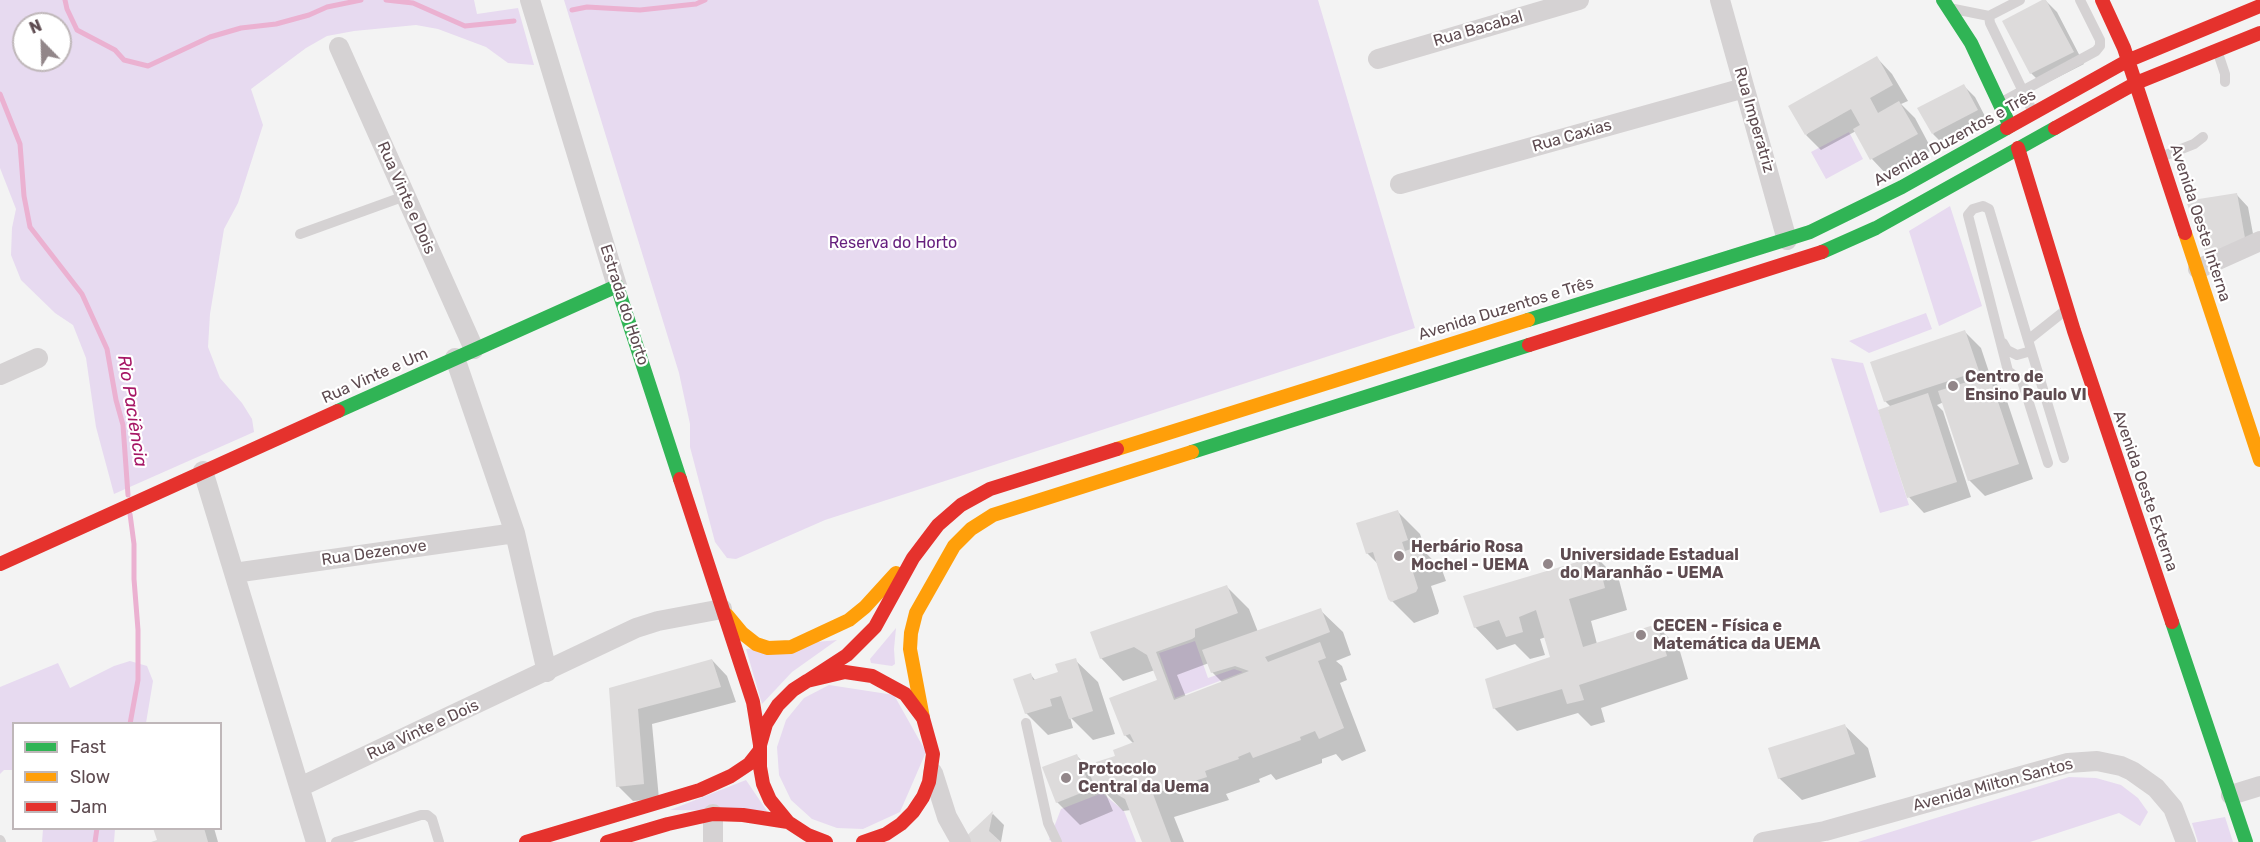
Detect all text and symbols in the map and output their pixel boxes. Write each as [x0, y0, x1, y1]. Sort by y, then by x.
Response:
street label: Rua Bacabal [1431, 7, 1525, 51]
north arrow [12, 12, 72, 72]
text: N [27, 16, 45, 38]
street label: Rua Imperatriz [1730, 65, 1778, 175]
street label: Avenida Duzentos e Três [1871, 85, 2039, 191]
street label: Rua Caxias [1530, 115, 1614, 157]
street label: Rua Vinte e Dois [373, 139, 439, 257]
street label: Avenida Oeste Interna [2165, 142, 2235, 304]
park label: Reserva do Horto [829, 233, 957, 253]
street label: Estrada do Horto [595, 242, 653, 368]
street label: Avenida Duzentos e Três [1416, 273, 1596, 345]
street label: Rua Vinte e Um [319, 344, 431, 408]
water label: Rio Paciência [112, 353, 152, 469]
place label: Centro de Ensino Paulo VI [1965, 367, 2087, 405]
marker: Centro de Ensino Paulo VI [1946, 379, 1960, 393]
street label: Avenida Oeste Externa [2108, 408, 2182, 574]
street label: Rua Dezenove [320, 536, 428, 570]
place label: Herbário Rosa Mochel - UEMA [1411, 537, 1529, 575]
place label: Universidade Estadual do Maranhão - UEMA [1560, 545, 1739, 583]
marker: Herbário Rosa Mochel - UEMA [1392, 549, 1406, 563]
marker: Universidade Estadual do Maranhão - UEMA [1541, 557, 1555, 571]
place label: CECEN - Física e Matemática da UEMA [1653, 616, 1820, 654]
marker: CECEN - Física e Matemática da UEMA [1634, 628, 1648, 642]
street label: Rua Vinte e Dois [364, 696, 482, 764]
legend [12, 722, 222, 830]
text: Fast [70, 736, 106, 758]
street label: Avenida Milton Santos [1911, 754, 2075, 816]
place label: Protocolo Central da Uema [1078, 759, 1209, 797]
text: Slow [70, 766, 110, 788]
marker: Protocolo Central da Uema [1059, 771, 1073, 785]
text: Jam [70, 796, 107, 818]

